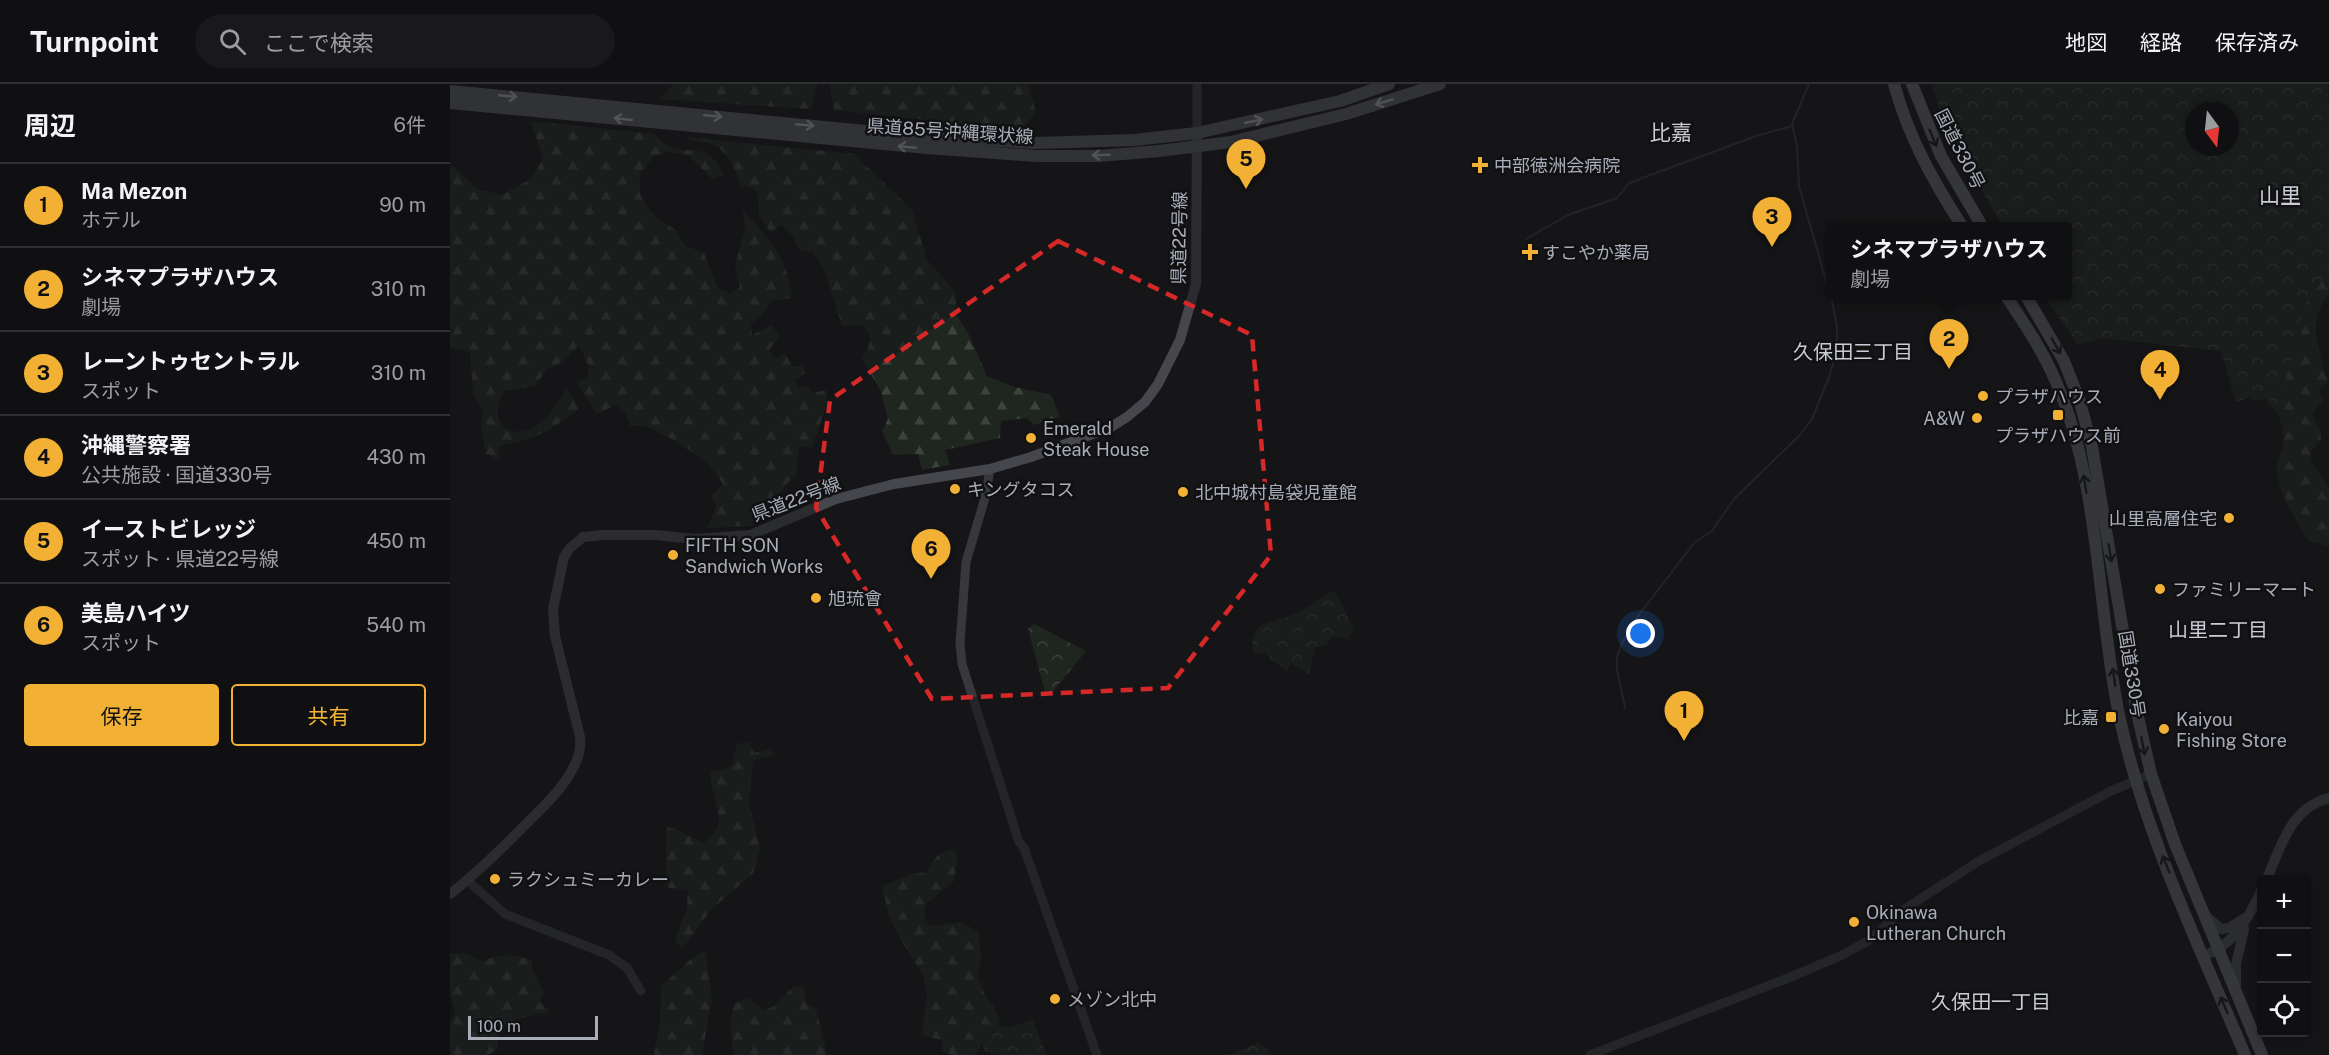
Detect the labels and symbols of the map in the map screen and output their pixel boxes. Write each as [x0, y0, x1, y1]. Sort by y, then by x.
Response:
one-way arrow [498, 91, 518, 102]
one-way arrow [1375, 98, 1394, 109]
north arrow [2185, 102, 2239, 156]
street label: 国道330号 [1931, 105, 1989, 193]
one-way arrow [703, 111, 723, 122]
one-way arrow [614, 114, 634, 125]
street label: 県道85号沖縄環状線 [866, 115, 1034, 147]
one-way arrow [1244, 115, 1263, 127]
one-way arrow [795, 120, 815, 131]
district label: 比嘉 [1650, 120, 1692, 145]
one-way arrow [1928, 129, 1939, 147]
pin: 5 [1226, 140, 1266, 189]
one-way arrow [897, 141, 917, 152]
one-way arrow [1092, 150, 1112, 161]
place label: 中部徳洲会病院 [1494, 155, 1620, 176]
marker: 中部徳洲会病院 [1471, 156, 1489, 174]
district label: 山里 [2259, 183, 2301, 208]
street label: 県道22号線 [1168, 191, 1190, 285]
pin: 3 [1752, 198, 1792, 247]
place label: すこやか薬局 [1542, 242, 1650, 263]
marker: すこやか薬局 [1523, 245, 1537, 259]
pin: 2 [1930, 320, 1968, 369]
one-way arrow [2050, 337, 2062, 354]
district label: 久保田三丁目 [1793, 340, 1913, 364]
pin: 4 [2140, 350, 2180, 400]
place label: プラザハウス [1995, 386, 2103, 407]
marker: プラザハウス [1976, 389, 1990, 403]
place label: A&W [1923, 408, 1965, 429]
marker: プラザハウス前 [2051, 408, 2065, 422]
marker: A&W [1970, 411, 1984, 425]
place label: Emerald Steak House [1043, 418, 1150, 460]
place label: プラザハウス前 [1995, 425, 2121, 446]
marker: Emerald Steak House [1024, 431, 1038, 445]
street label: 県道22号線 [749, 472, 843, 526]
one-way arrow [2079, 475, 2090, 494]
place label: キングタコス [967, 479, 1074, 500]
marker: キングタコス [948, 482, 962, 496]
place label: 北中城村島袋児童館 [1195, 482, 1357, 503]
marker: 北中城村島袋児童館 [1176, 485, 1190, 499]
place label: 山里高層住宅 [2109, 508, 2217, 529]
marker: 山里高層住宅 [2222, 511, 2236, 525]
pin: 6 [912, 530, 950, 579]
place label: FIFTH SON Sandwich Works [685, 535, 823, 577]
one-way arrow [2105, 543, 2116, 563]
marker: FIFTH SON Sandwich Works [666, 548, 680, 562]
place label: ファミリーマート [2172, 579, 2316, 600]
marker: ファミリーマート [2153, 582, 2167, 596]
place label: 旭琉會 [828, 588, 882, 609]
marker: 旭琉會 [809, 591, 823, 605]
district label: 山里二丁目 [2168, 618, 2268, 642]
your location [1626, 619, 1655, 648]
street label: 国道330号 [2115, 629, 2149, 719]
one-way arrow [2108, 667, 2119, 687]
pin: 1 [1664, 692, 1704, 741]
place label: 比嘉 [2063, 707, 2099, 728]
place label: Kaiyou Fishing Store [2176, 709, 2287, 751]
marker: 比嘉 [2104, 710, 2118, 724]
marker: Kaiyou Fishing Store [2157, 722, 2171, 736]
one-way arrow [2138, 735, 2149, 755]
one-way arrow [2160, 855, 2171, 874]
place label: ラクシュミーカレー [507, 869, 669, 890]
marker: ラクシュミーカレー [488, 872, 502, 886]
place label: Okinawa Lutheran Church [1866, 902, 2006, 944]
marker: Okinawa Lutheran Church [1847, 915, 1861, 929]
place label: メゾン北中 [1067, 989, 1157, 1010]
district label: 久保田一丁目 [1931, 990, 2051, 1014]
marker: メゾン北中 [1048, 992, 1062, 1006]
one-way arrow [2218, 997, 2230, 1015]
scale bar [468, 1013, 598, 1040]

